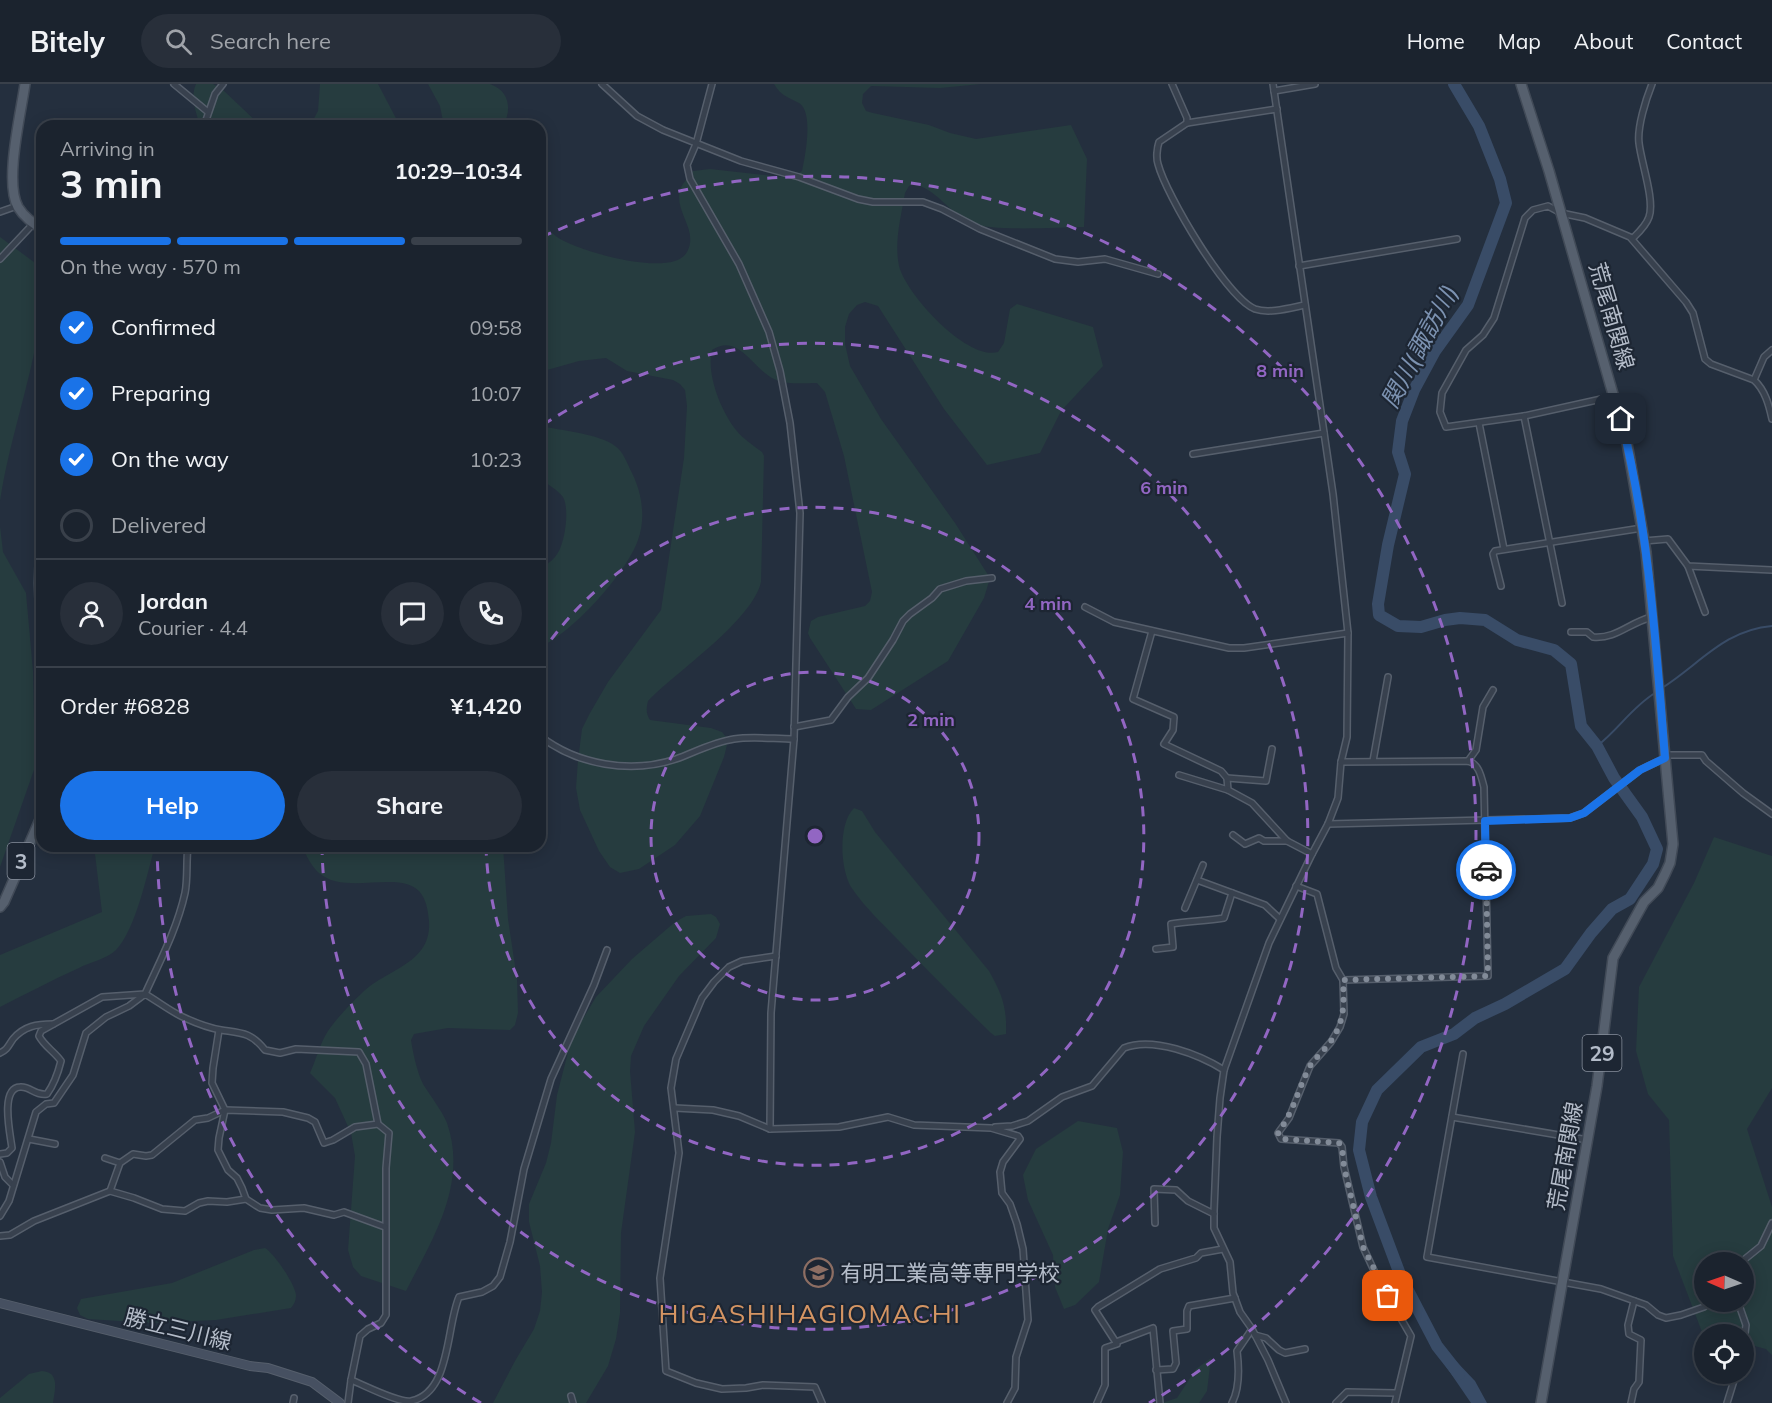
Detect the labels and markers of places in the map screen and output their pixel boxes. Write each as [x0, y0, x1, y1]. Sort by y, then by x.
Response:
pin [1595, 393, 1646, 444]
centre of rings [805, 826, 825, 846]
school or university icon: 有明工業高等専門学校 [803, 1257, 835, 1289]
place label: 有明工業高等専門学校 [840, 1259, 1060, 1287]
pin [1362, 1270, 1413, 1321]

